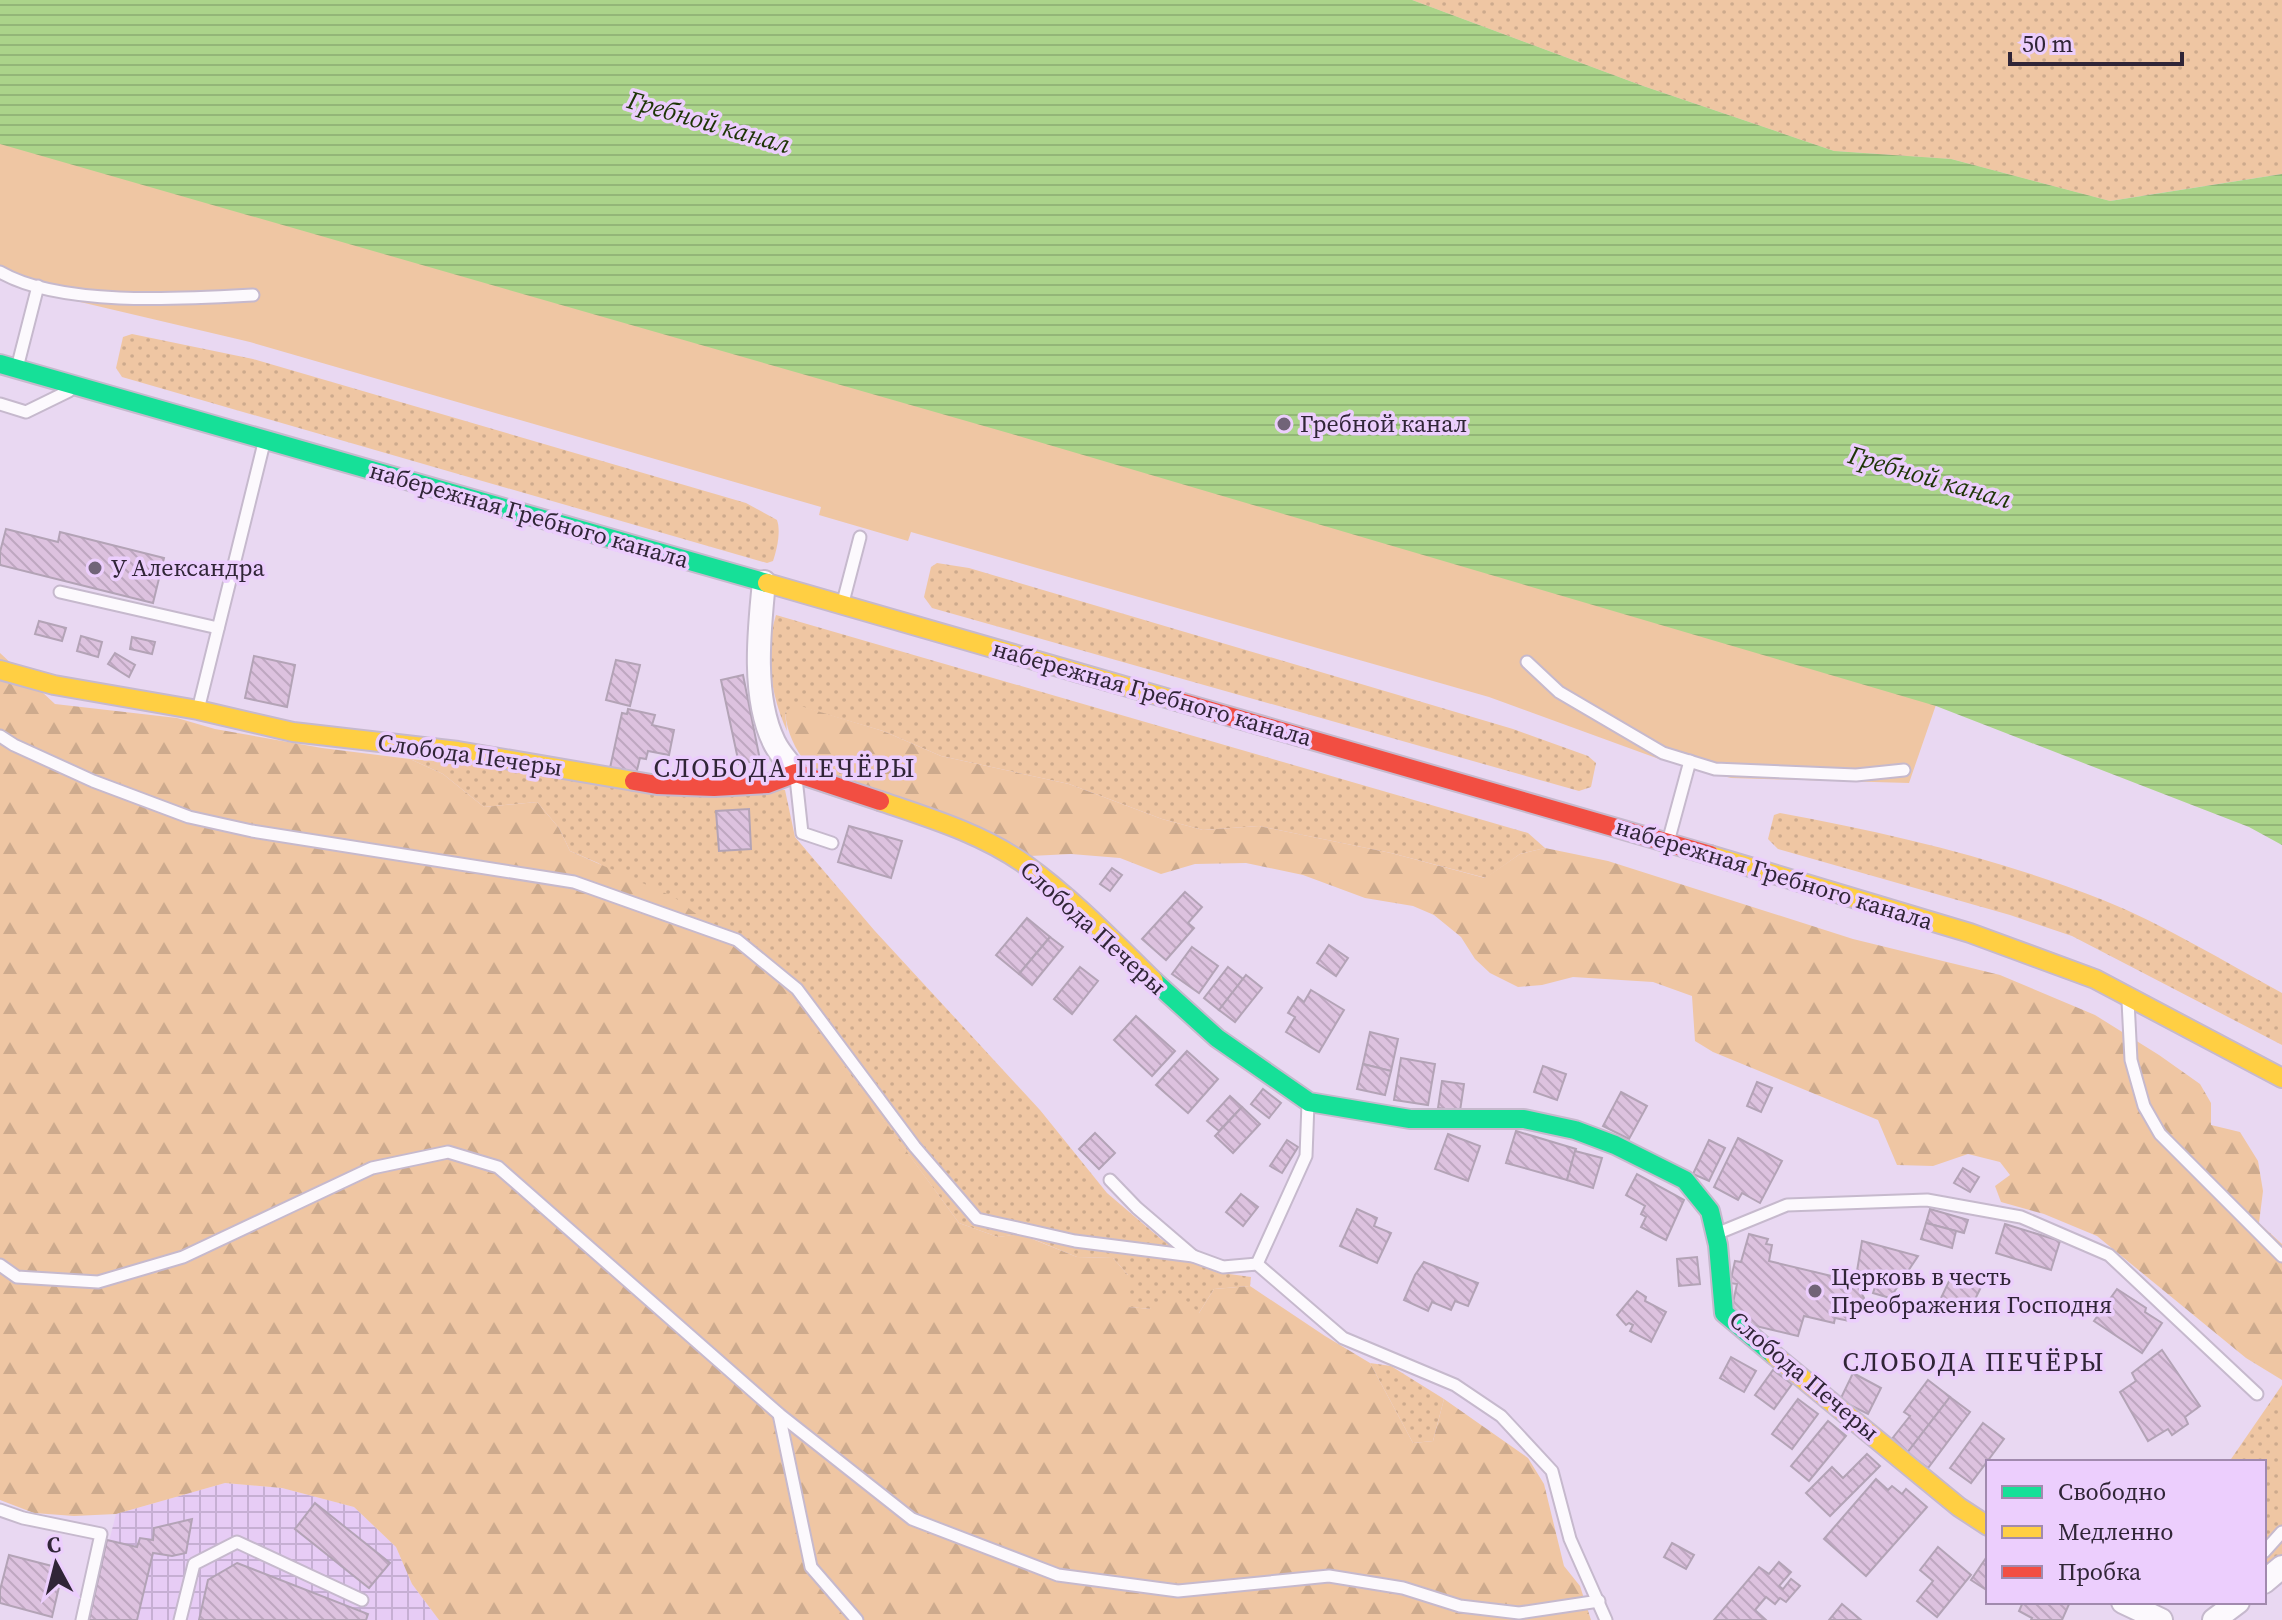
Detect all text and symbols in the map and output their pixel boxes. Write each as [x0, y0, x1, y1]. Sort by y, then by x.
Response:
scale bar [2010, 16, 2182, 66]
text: 50 m [2022, 27, 2073, 60]
water label: Гребной канал [622, 81, 795, 163]
place label: Гребной канал [1300, 407, 1467, 440]
marker: Гребной канал [1275, 415, 1293, 433]
water label: Гребной канал [1843, 436, 2016, 518]
street label: набережная Гребного канала [366, 453, 693, 576]
place label: У Александра [111, 551, 265, 584]
marker: У Александра [86, 559, 104, 577]
street label: набережная Гребного канала [989, 631, 1316, 754]
street label: Слобода Печеры [376, 725, 565, 784]
district label: СЛОБОДА ПЕЧЁРЫ [653, 750, 917, 786]
street label: набережная Гребного канала [1611, 809, 1938, 938]
street label: Слобода Печеры [1013, 853, 1174, 1002]
place label: Церковь в честь Преображения Господня [1831, 1260, 2112, 1321]
marker: Церковь в честь Преображения Господня [1806, 1282, 1824, 1300]
street label: Слобода Печеры [1722, 1303, 1886, 1448]
district label: СЛОБОДА ПЕЧЁРЫ [1842, 1344, 2106, 1380]
legend [1986, 1460, 2266, 1604]
text: Свободно [2058, 1475, 2166, 1508]
text: Медленно [2058, 1515, 2173, 1548]
north arrow [16, 1524, 96, 1604]
text: С [45, 1528, 62, 1560]
text: Пробка [2058, 1555, 2142, 1588]

